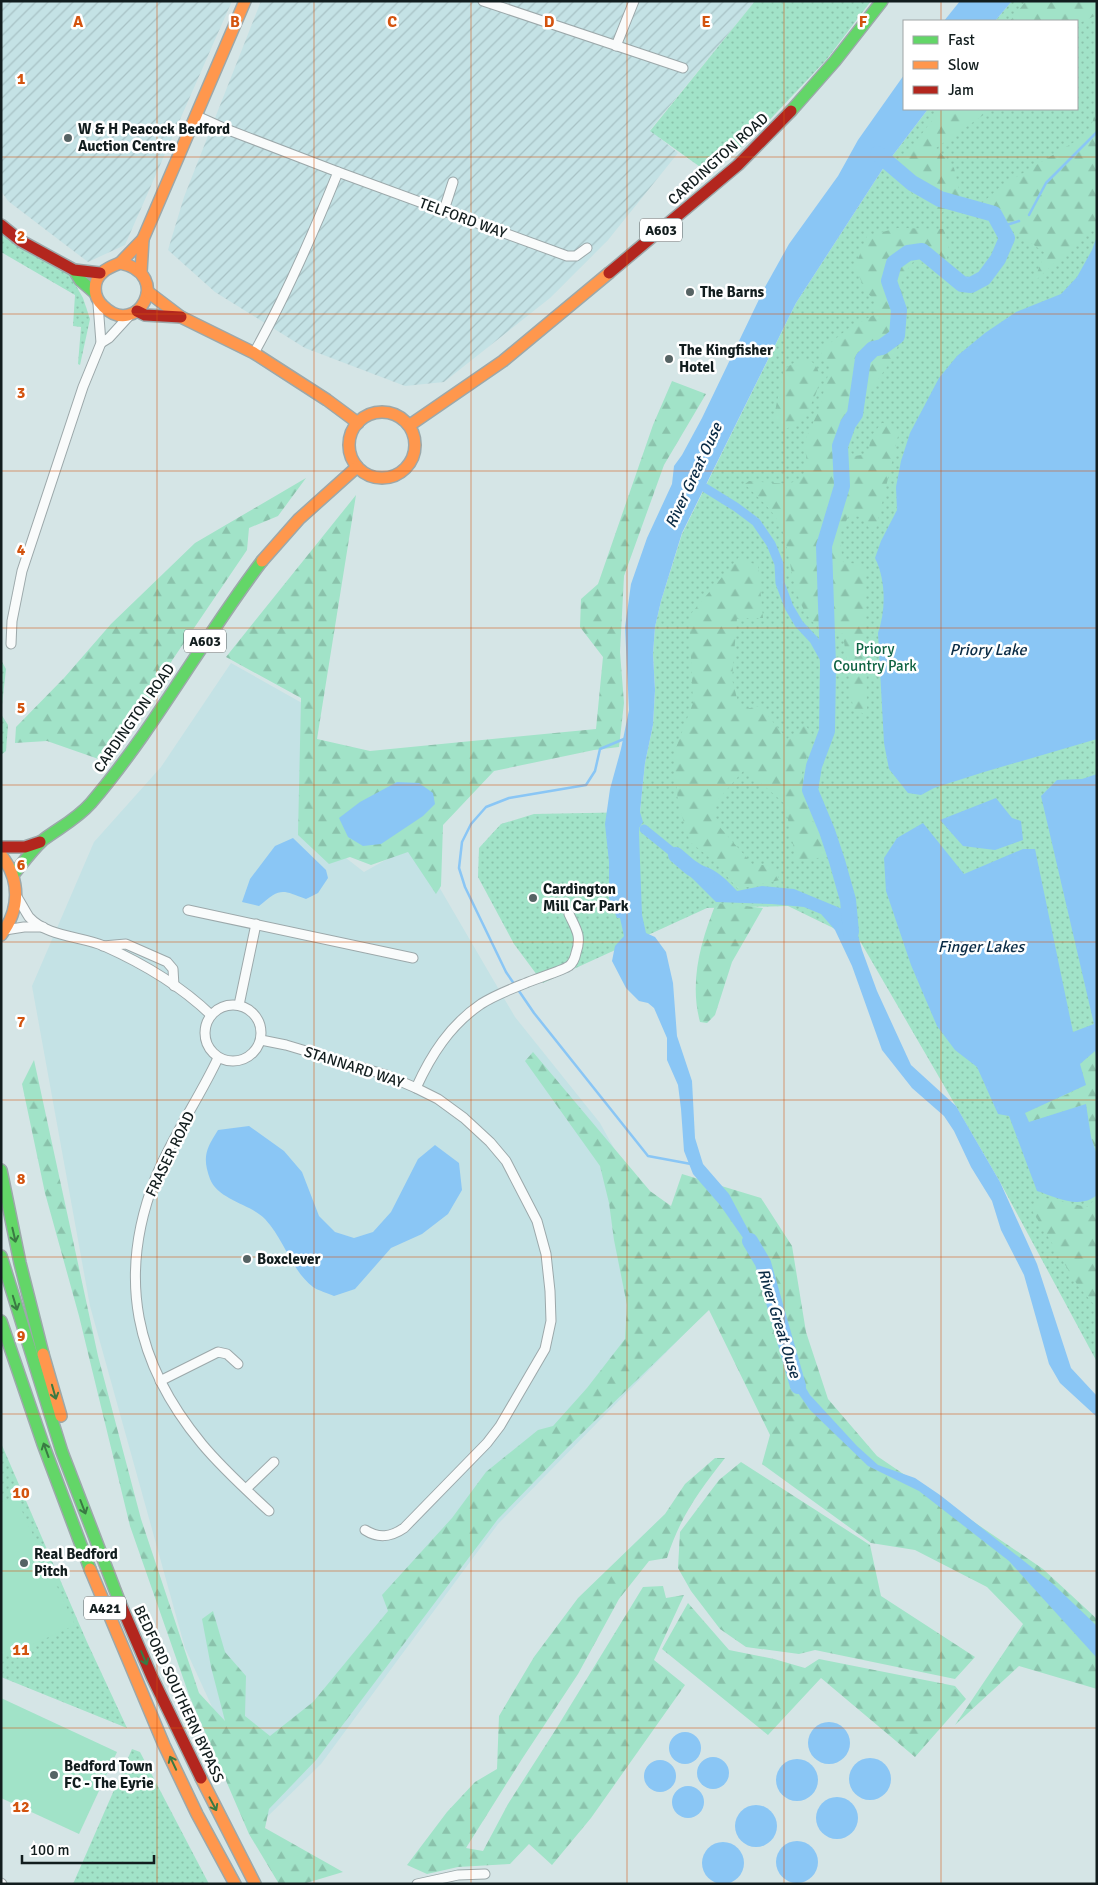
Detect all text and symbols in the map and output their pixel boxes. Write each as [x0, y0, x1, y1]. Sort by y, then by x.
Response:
text: A [73, 12, 84, 32]
text: B [230, 12, 240, 32]
text: C [387, 12, 397, 32]
text: D [544, 12, 555, 32]
text: E [701, 12, 711, 32]
text: F [859, 12, 868, 32]
legend [903, 20, 1078, 110]
text: Fast [948, 31, 975, 49]
text: Slow [948, 56, 979, 74]
text: 1 [17, 69, 26, 89]
text: Jam [948, 81, 974, 99]
street label: CARDINGTON ROAD [664, 109, 772, 209]
place label: W & H Peacock Bedford Auction Centre [78, 120, 230, 155]
marker: W & H Peacock Bedford Auction Centre [62, 132, 74, 144]
street label: TELFORD WAY [417, 194, 509, 242]
road number: A603 [640, 218, 682, 242]
text: 2 [17, 226, 25, 246]
place label: The Barns [700, 283, 765, 301]
marker: The Barns [684, 286, 696, 298]
place label: The Kingfisher Hotel [679, 341, 773, 376]
marker: The Kingfisher Hotel [663, 353, 675, 365]
text: 3 [17, 383, 25, 403]
water label: River Great Ouse [661, 419, 727, 531]
text: 4 [17, 540, 26, 560]
road number: A603 [184, 630, 226, 652]
park label: Priory Country Park [833, 640, 917, 675]
water label: Priory Lake [950, 640, 1027, 660]
street label: CARDINGTON ROAD [90, 660, 178, 776]
text: 5 [17, 698, 25, 718]
text: 6 [17, 855, 26, 875]
place label: Cardington Mill Car Park [543, 880, 629, 915]
marker: Cardington Mill Car Park [527, 892, 539, 904]
water label: Finger Lakes [938, 937, 1026, 957]
text: 7 [17, 1012, 26, 1032]
street label: STANNARD WAY [302, 1042, 406, 1092]
street label: FRASER ROAD [142, 1108, 198, 1200]
text: 8 [17, 1169, 26, 1189]
one-way arrow [9, 1227, 19, 1243]
place label: Boxclever [257, 1250, 320, 1268]
marker: Boxclever [241, 1253, 253, 1265]
water label: River Great Ouse [753, 1266, 805, 1381]
one-way arrow [11, 1295, 21, 1311]
text: 9 [17, 1326, 26, 1346]
one-way arrow [49, 1384, 59, 1400]
one-way arrow [41, 1443, 50, 1458]
text: 10 [12, 1483, 30, 1503]
one-way arrow [78, 1499, 88, 1514]
place label: Real Bedford Pitch [34, 1545, 118, 1580]
marker: Real Bedford Pitch [18, 1557, 30, 1569]
road number: A421 [84, 1596, 126, 1620]
street label: BEDFORD SOUTHERN BYPASS [130, 1603, 228, 1785]
text: 11 [12, 1640, 30, 1660]
one-way arrow [139, 1650, 149, 1665]
one-way arrow [168, 1756, 177, 1771]
place label: Bedford Town FC - The Eyrie [64, 1757, 154, 1792]
marker: Bedford Town FC - The Eyrie [48, 1769, 60, 1781]
text: 12 [12, 1797, 30, 1817]
one-way arrow [208, 1797, 218, 1812]
scale bar [22, 1832, 155, 1864]
text: 100 m [30, 1841, 70, 1859]

